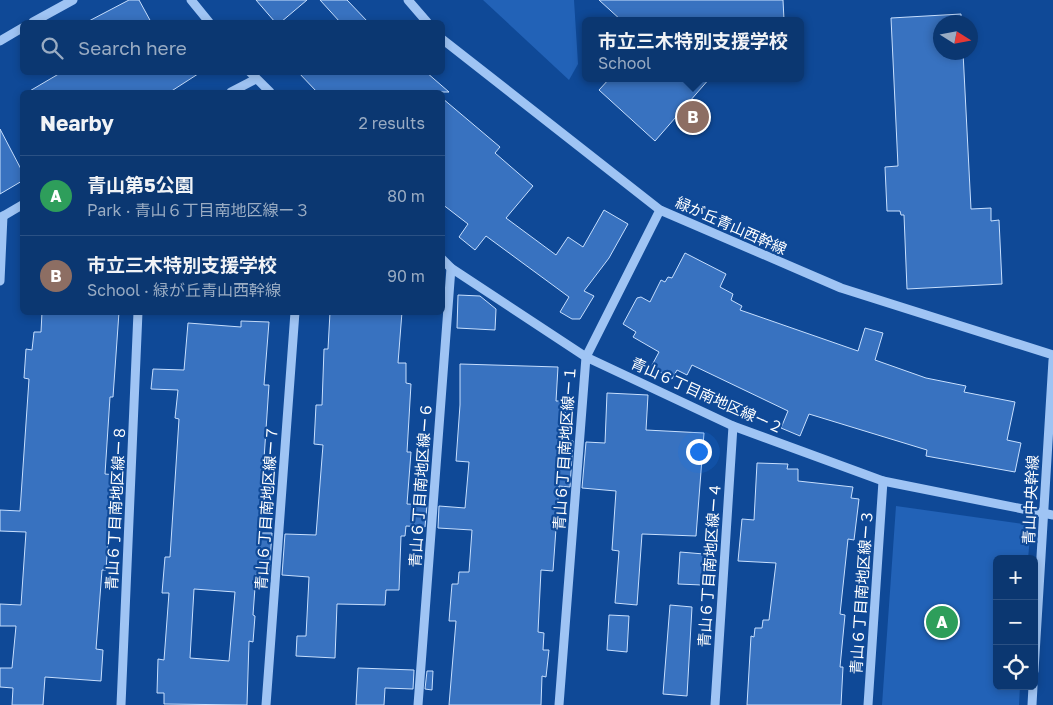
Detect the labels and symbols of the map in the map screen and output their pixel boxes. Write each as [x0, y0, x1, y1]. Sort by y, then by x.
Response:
north arrow [933, 15, 978, 60]
pin: B [677, 98, 709, 136]
street label: 緑が丘青山西幹線 [673, 192, 790, 258]
street label: 青山６丁目南地区線ー２ [628, 353, 786, 437]
street label: 青山６丁目南地区線ー１ [549, 365, 579, 531]
street label: 青山６丁目南地区線ー６ [405, 402, 435, 568]
street label: 青山６丁目南地区線ー８ [102, 425, 128, 591]
street label: 青山６丁目南地区線ー７ [251, 425, 281, 591]
your location [686, 439, 712, 465]
street label: 青山中央幹線 [1019, 455, 1041, 545]
street label: 青山６丁目南地区線ー４ [694, 482, 724, 648]
street label: 青山６丁目南地区線ー３ [846, 509, 876, 675]
pin: A [926, 603, 958, 641]

